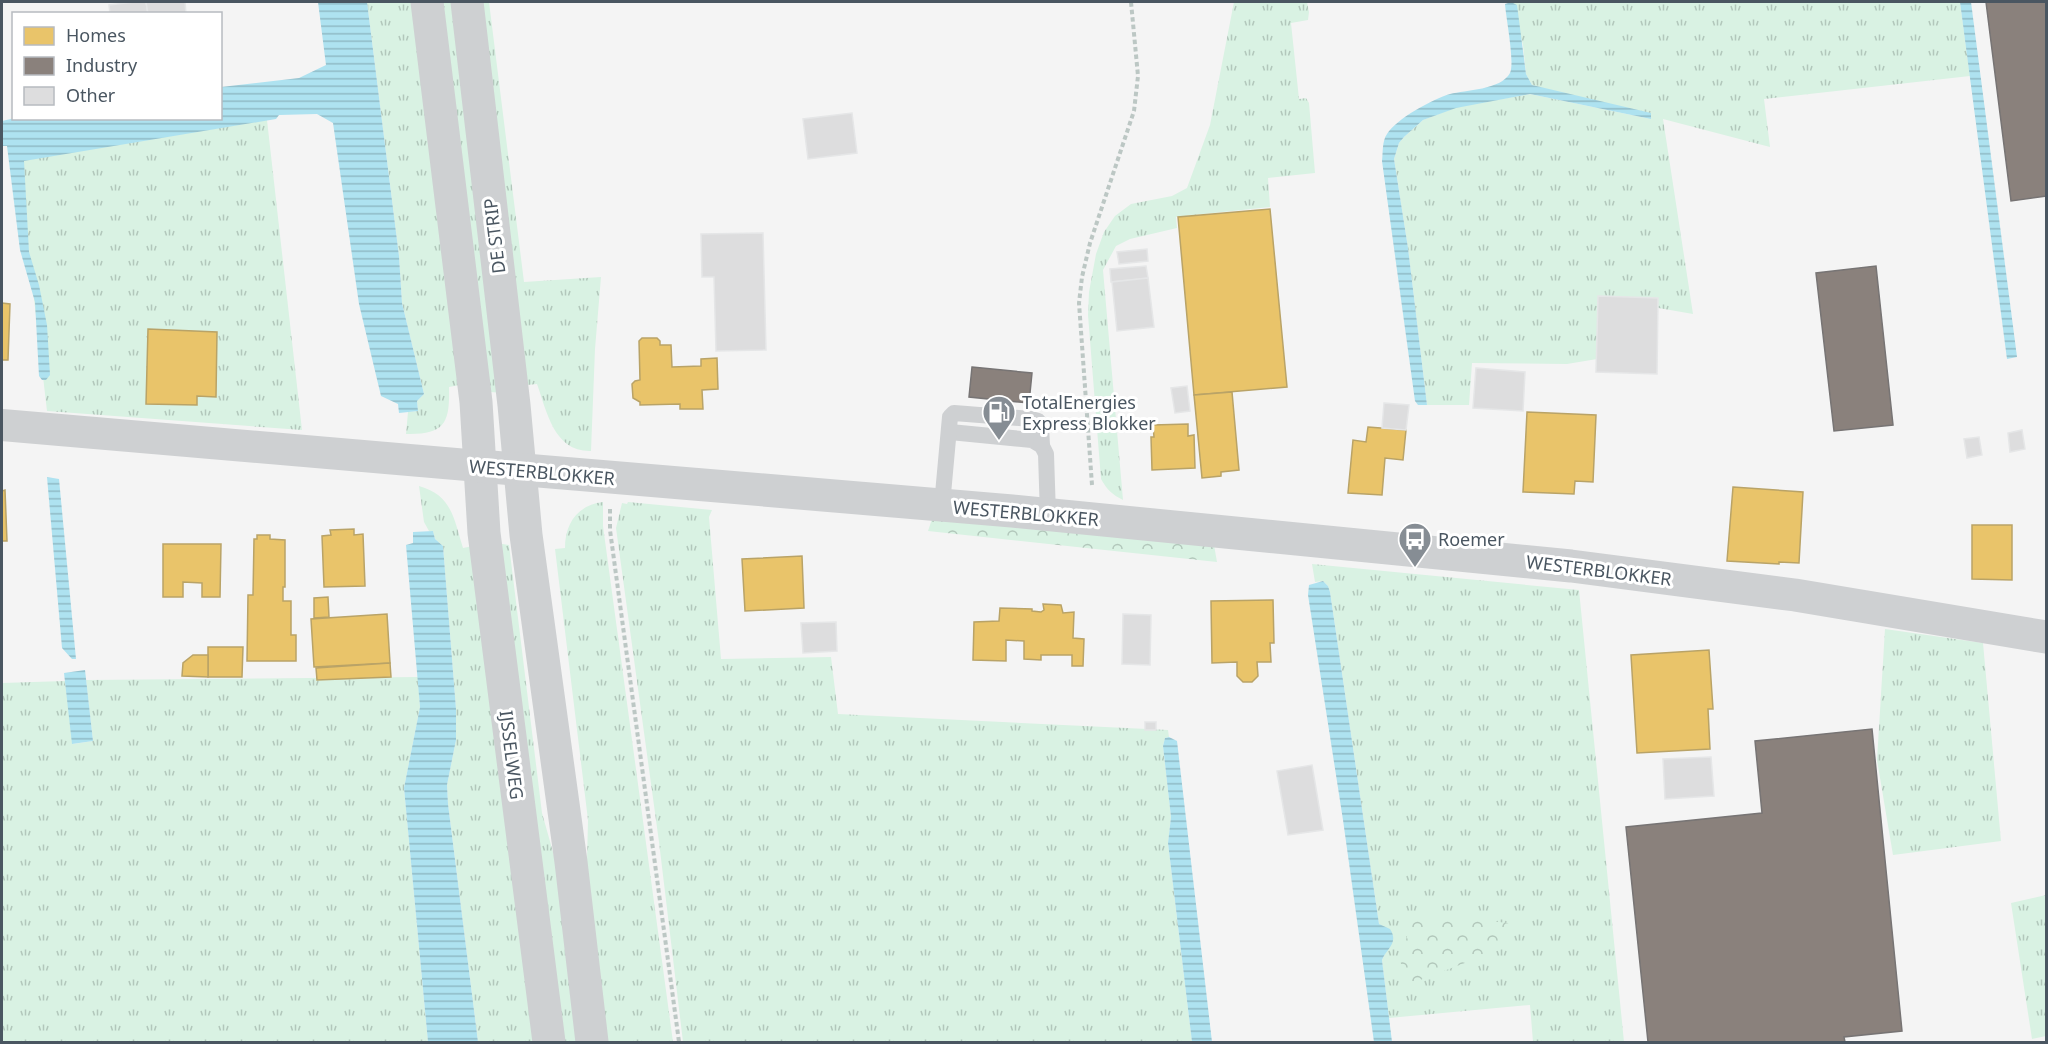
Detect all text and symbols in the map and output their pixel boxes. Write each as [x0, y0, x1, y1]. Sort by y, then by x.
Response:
legend [12, 12, 222, 120]
text: Homes [66, 23, 126, 47]
text: Industry [66, 53, 138, 77]
text: Other [66, 83, 116, 107]
street label: DE STRIP [477, 197, 511, 275]
place label: TotalEnergies Express Blokker [1022, 390, 1156, 435]
fuel station icon: TotalEnergies Express Blokker [981, 394, 1017, 441]
street label: WESTERBLOKKER [468, 454, 616, 490]
street label: WESTERBLOKKER [952, 495, 1100, 531]
bus stop icon: Roemer [1397, 521, 1433, 568]
place label: Roemer [1438, 527, 1505, 551]
street label: WESTERBLOKKER [1525, 549, 1673, 591]
street label: IJSSELWEG [495, 709, 529, 801]

